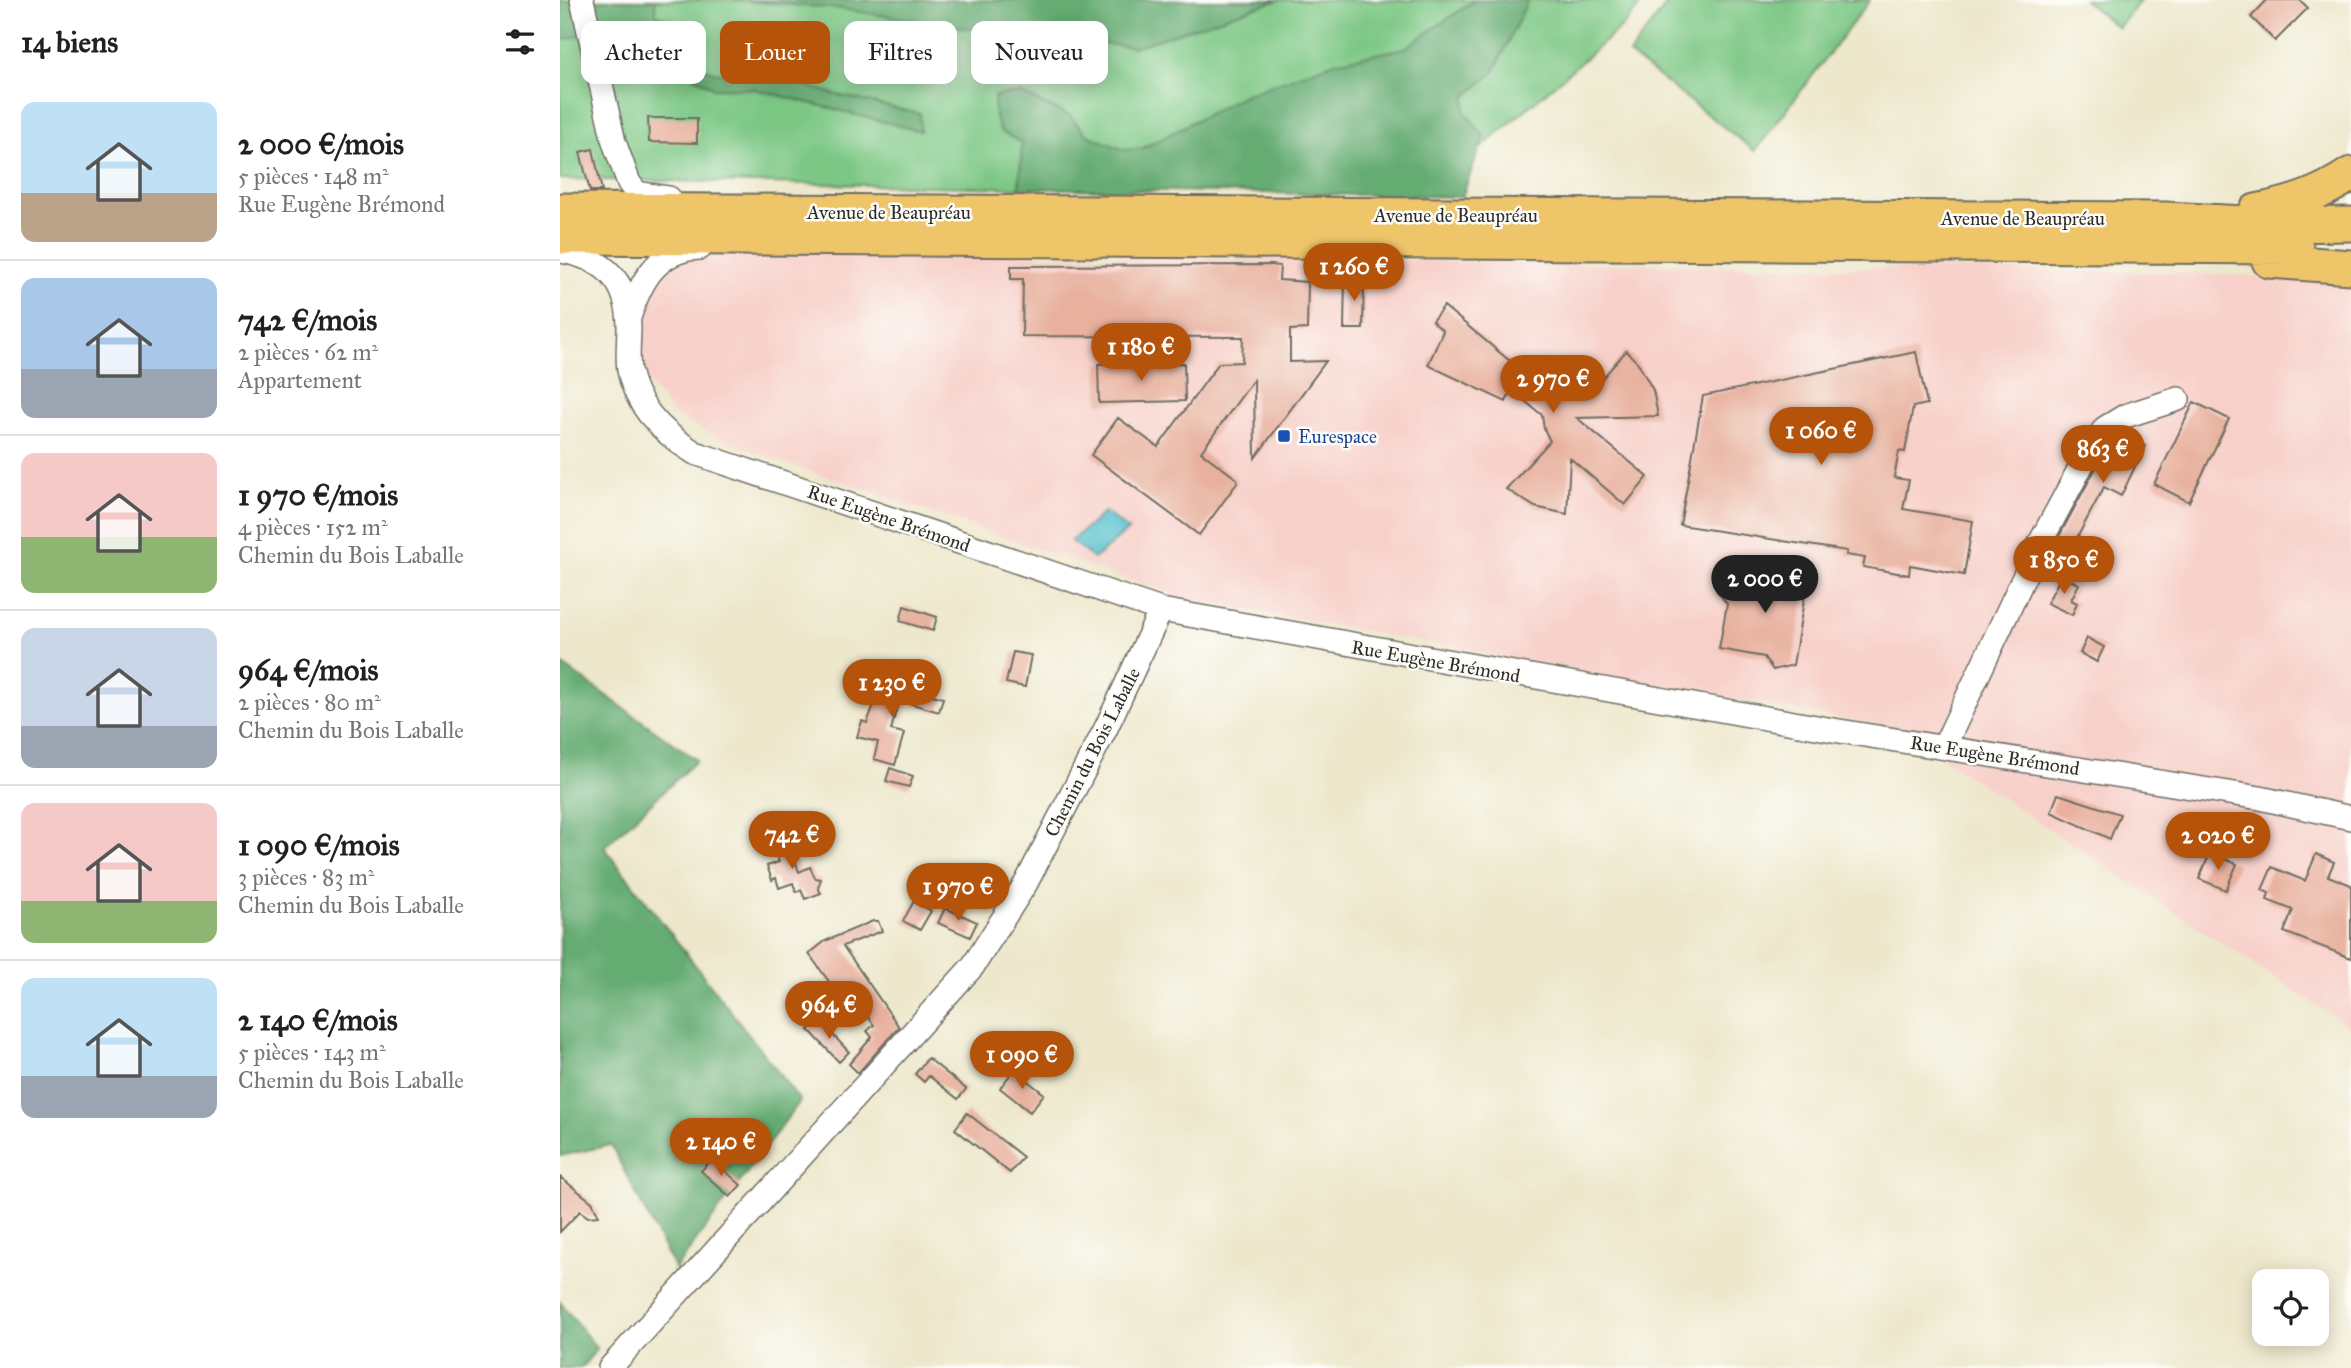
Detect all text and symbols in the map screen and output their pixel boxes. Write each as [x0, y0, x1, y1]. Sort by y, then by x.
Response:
chip: Acheter [581, 21, 706, 84]
chip: Louer [720, 21, 830, 84]
chip: Filtres [844, 21, 957, 84]
chip: Nouveau [971, 21, 1108, 84]
icon: filters [501, 23, 539, 61]
text: 14 biens [21, 24, 118, 60]
text: 2 000 €/mois [238, 126, 404, 162]
icon: home [77, 130, 161, 214]
text: 5 pièces · 148 m² [238, 162, 389, 190]
text: Rue Eugène Brémond [238, 190, 445, 218]
street label: Avenue de Beaupréau [806, 201, 971, 224]
street label: Avenue de Beaupréau [1373, 204, 1538, 227]
street label: Avenue de Beaupréau [1940, 207, 2105, 230]
pin: 1 260 € [1289, 244, 1419, 303]
text: 1 260 € [1319, 252, 1389, 280]
text: 742 €/mois [238, 302, 377, 338]
icon: home [77, 306, 161, 390]
pin: 1 180 € [1076, 324, 1206, 383]
text: 1 180 € [1107, 332, 1175, 360]
text: 2 pièces · 62 m² [238, 338, 378, 366]
pin: 2 970 € [1488, 356, 1618, 415]
text: 2 970 € [1516, 364, 1590, 392]
text: Appartement [238, 366, 362, 394]
pin: 1 060 € [1756, 407, 1886, 467]
text: 1 060 € [1785, 416, 1857, 444]
place label: Eurespace [1298, 425, 1377, 448]
pin: 863 € [2054, 426, 2152, 485]
marker: Eurespace [1276, 428, 1292, 444]
text: 863 € [2077, 434, 2129, 462]
text: 1 970 €/mois [238, 477, 398, 513]
street label: Rue Eugène Brémond [804, 480, 974, 558]
icon: home [77, 481, 161, 565]
text: 4 pièces · 152 m² [238, 513, 388, 541]
pin: 1 850 € [1999, 536, 2129, 596]
text: Chemin du Bois Laballe [238, 541, 464, 569]
text: 1 850 € [2029, 545, 2099, 573]
pin: 2 000 € [1700, 556, 1830, 615]
text: 2 000 € [1727, 564, 1803, 592]
street label: Rue Eugène Brémond [1350, 635, 1523, 689]
text: 964 €/mois [238, 652, 379, 688]
icon: home [77, 656, 161, 740]
pin: 1 230 € [827, 660, 957, 719]
street label: Chemin du Bois Laballe [1040, 664, 1145, 841]
text: 1 230 € [859, 668, 925, 696]
text: 2 pièces · 80 m² [238, 688, 381, 716]
text: Chemin du Bois Laballe [238, 716, 464, 744]
street label: Rue Eugène Brémond [1909, 731, 2082, 781]
pin: 742 € [743, 812, 841, 871]
pin: 2 020 € [2153, 812, 2283, 872]
text: 742 € [765, 820, 819, 848]
text: 2 020 € [2181, 821, 2255, 849]
text: 1 090 €/mois [238, 827, 400, 863]
icon: home [77, 831, 161, 915]
text: 3 pièces · 83 m² [238, 863, 374, 891]
pin: 1 970 € [893, 864, 1023, 923]
text: 1 970 € [923, 872, 993, 900]
text: Chemin du Bois Laballe [238, 891, 464, 919]
pin: 964 € [780, 982, 878, 1041]
text: 964 € [801, 990, 857, 1018]
text: 2 140 €/mois [238, 1002, 398, 1038]
icon: home [77, 1006, 161, 1090]
pin: 1 090 € [957, 1032, 1087, 1091]
text: 5 pièces · 143 m² [238, 1038, 386, 1066]
text: 1 090 € [986, 1040, 1058, 1068]
text: Chemin du Bois Laballe [238, 1066, 464, 1094]
pin: 2 140 € [656, 1118, 786, 1178]
text: 2 140 € [686, 1127, 756, 1155]
map controls [2252, 1269, 2329, 1346]
button: locate [2252, 1269, 2329, 1346]

